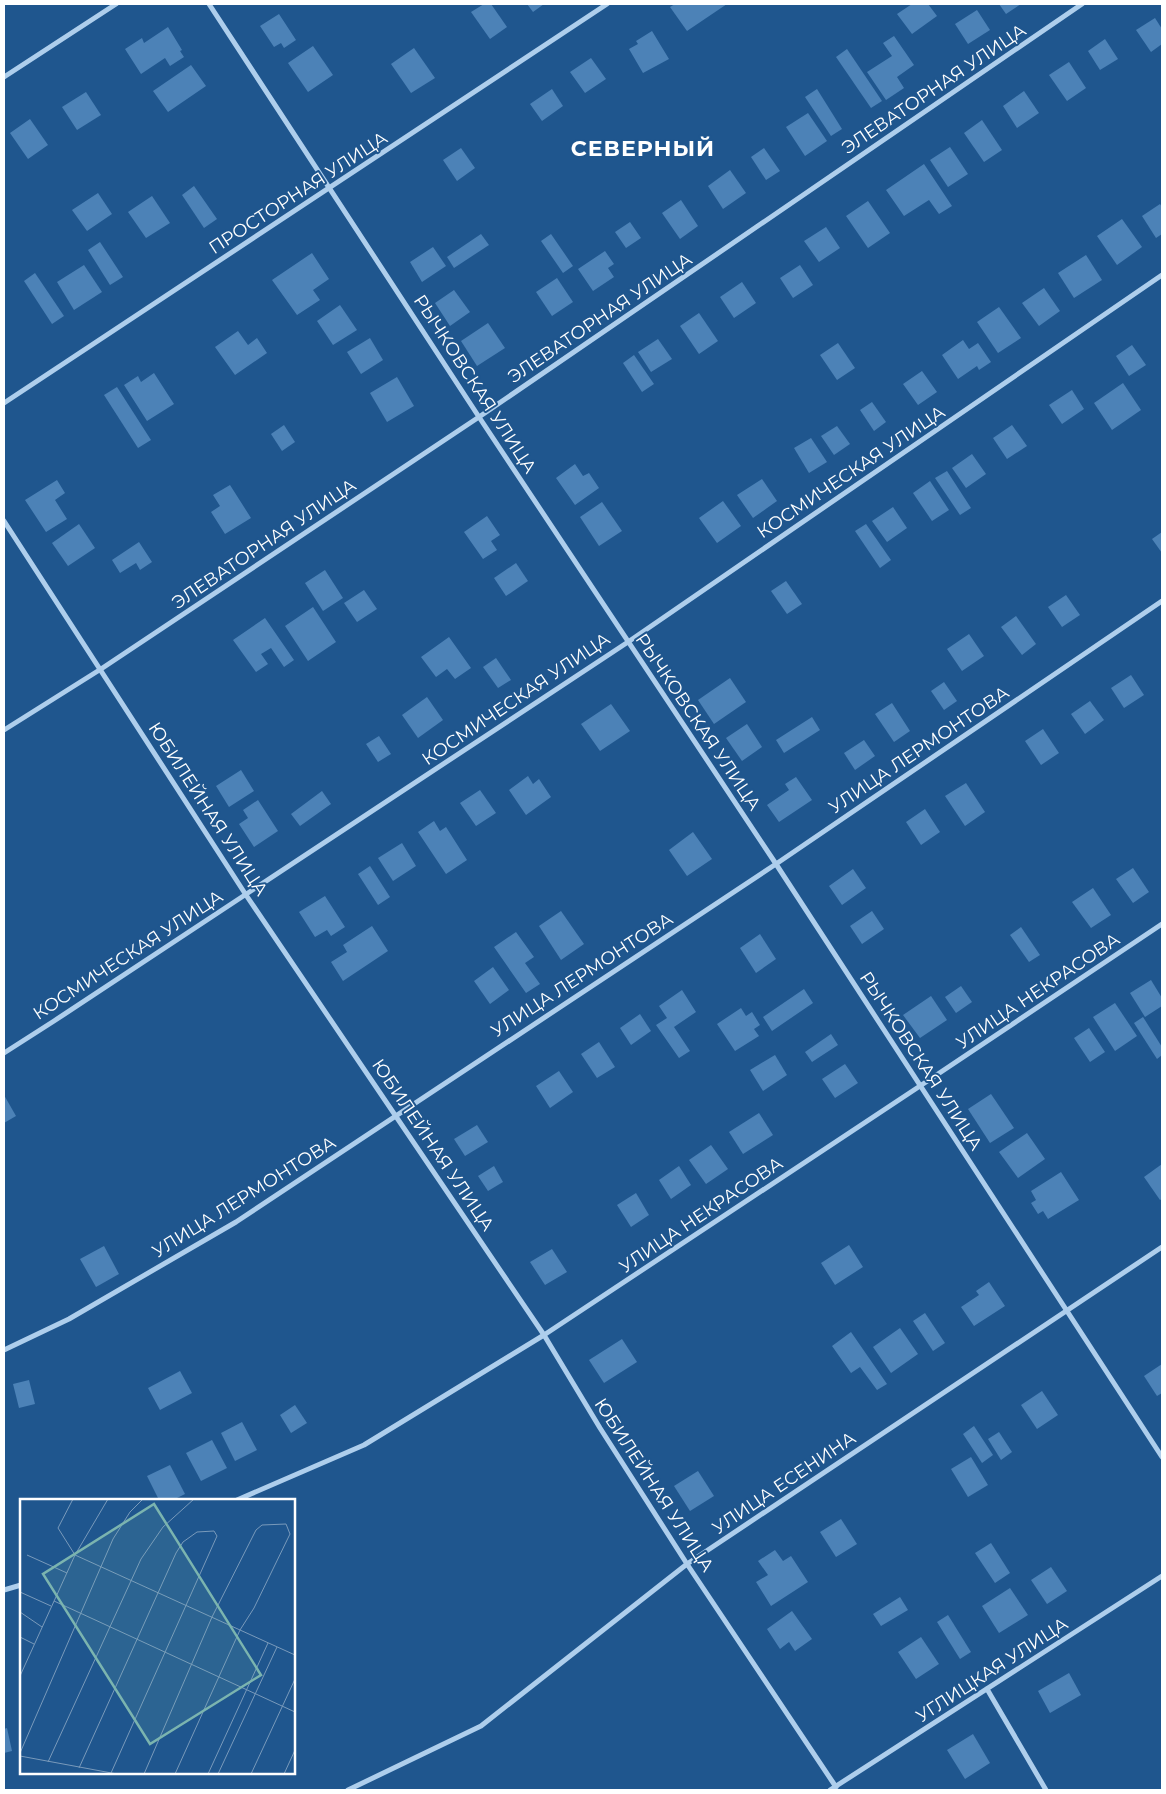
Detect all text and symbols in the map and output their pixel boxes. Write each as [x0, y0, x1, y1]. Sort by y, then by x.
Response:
street label: ЭЛЕВАТОРНАЯ УЛИЦА [838, 19, 1031, 159]
street label: ПРОСТОРНАЯ УЛИЦА [205, 127, 392, 259]
district label: СЕВЕРНЫЙ [571, 135, 715, 162]
street label: ЭЛЕВАТОРНАЯ УЛИЦА [504, 248, 697, 388]
street label: РЫЧКОВСКАЯ УЛИЦА [409, 290, 541, 478]
street label: КОСМИЧЕСКАЯ УЛИЦА [753, 400, 950, 543]
street label: ЭЛЕВАТОРНАЯ УЛИЦА [168, 474, 361, 614]
street label: КОСМИЧЕСКАЯ УЛИЦА [418, 627, 615, 770]
street label: РЫЧКОВСКАЯ УЛИЦА [631, 629, 766, 815]
street label: УЛИЦА ЛЕРМОНТОВА [825, 681, 1014, 818]
street label: ЮБИЛЕЙНАЯ УЛИЦА [144, 718, 273, 901]
street label: КОСМИЧЕСКАЯ УЛИЦА [29, 885, 228, 1025]
street label: УЛИЦА ЛЕРМОНТОВА [487, 908, 678, 1042]
street label: УЛИЦА НЕКРАСОВА [952, 928, 1124, 1054]
street label: РЫЧКОВСКАЯ УЛИЦА [855, 967, 987, 1155]
street label: ЮБИЛЕЙНАЯ УЛИЦА [367, 1055, 499, 1236]
street label: УЛИЦА ЛЕРМОНТОВА [148, 1131, 340, 1263]
street label: УЛИЦА НЕКРАСОВА [615, 1152, 787, 1278]
street label: ЮБИЛЕЙНАЯ УЛИЦА [590, 1394, 719, 1577]
street label: УЛИЦА ЕСЕНИНА [708, 1427, 860, 1539]
inset map [20, 1499, 295, 1774]
street label: УГЛИЦКАЯ УЛИЦА [912, 1612, 1072, 1727]

